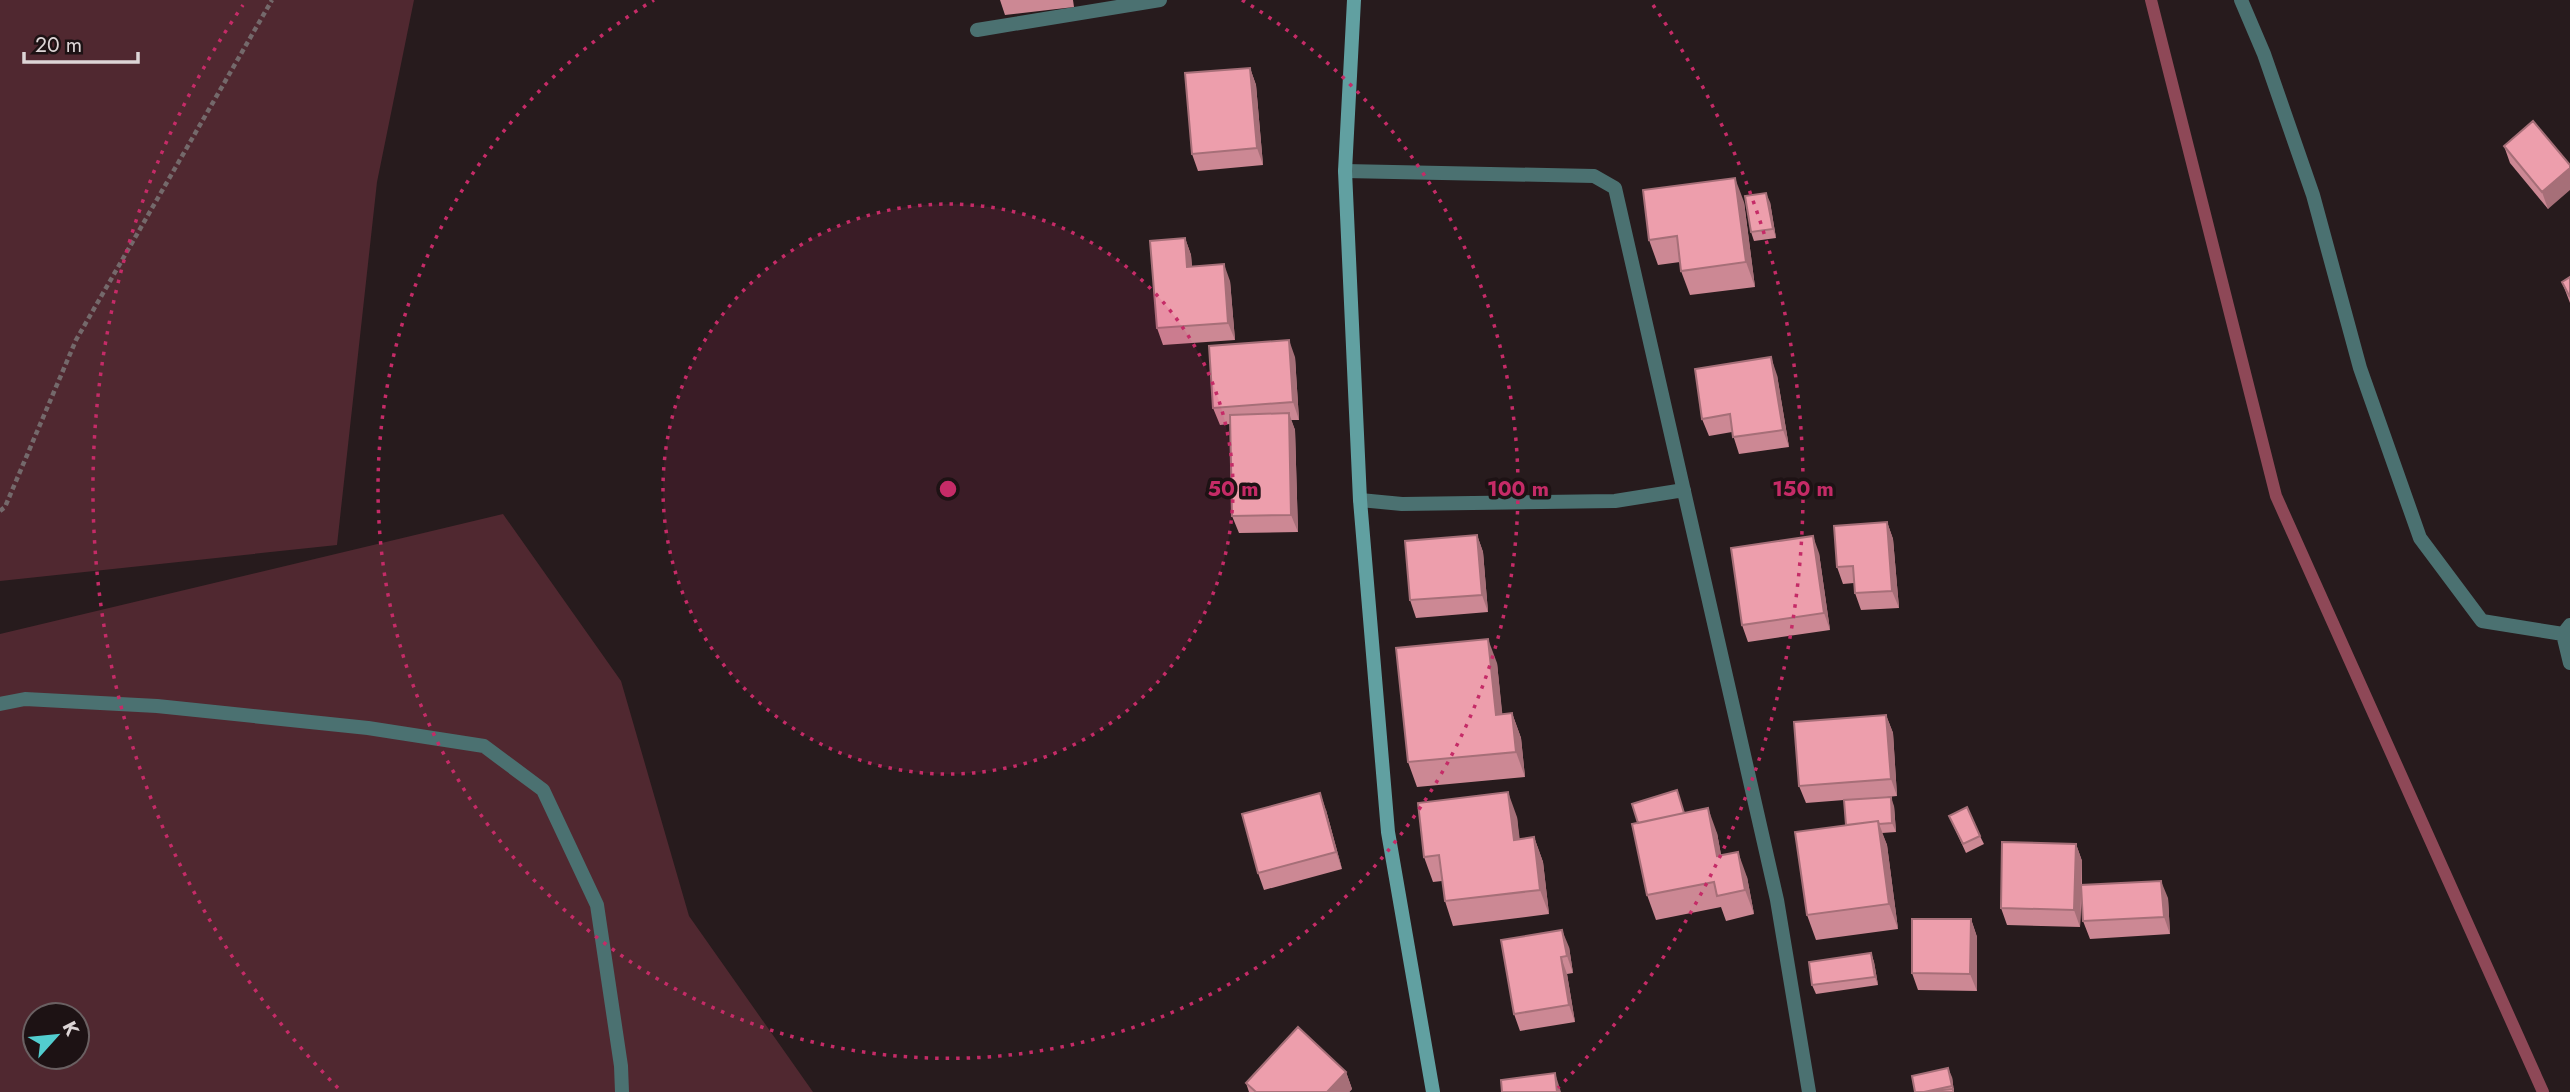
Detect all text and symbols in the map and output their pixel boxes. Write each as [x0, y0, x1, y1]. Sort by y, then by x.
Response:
scale bar [24, 21, 138, 65]
text: 20 m [35, 30, 82, 60]
text: 50 m [1208, 474, 1258, 504]
text: 100 m [1487, 474, 1549, 504]
text: 150 m [1772, 474, 1834, 504]
centre of rings [936, 477, 960, 501]
north arrow [21, 1001, 91, 1071]
text: K [56, 1016, 86, 1041]

